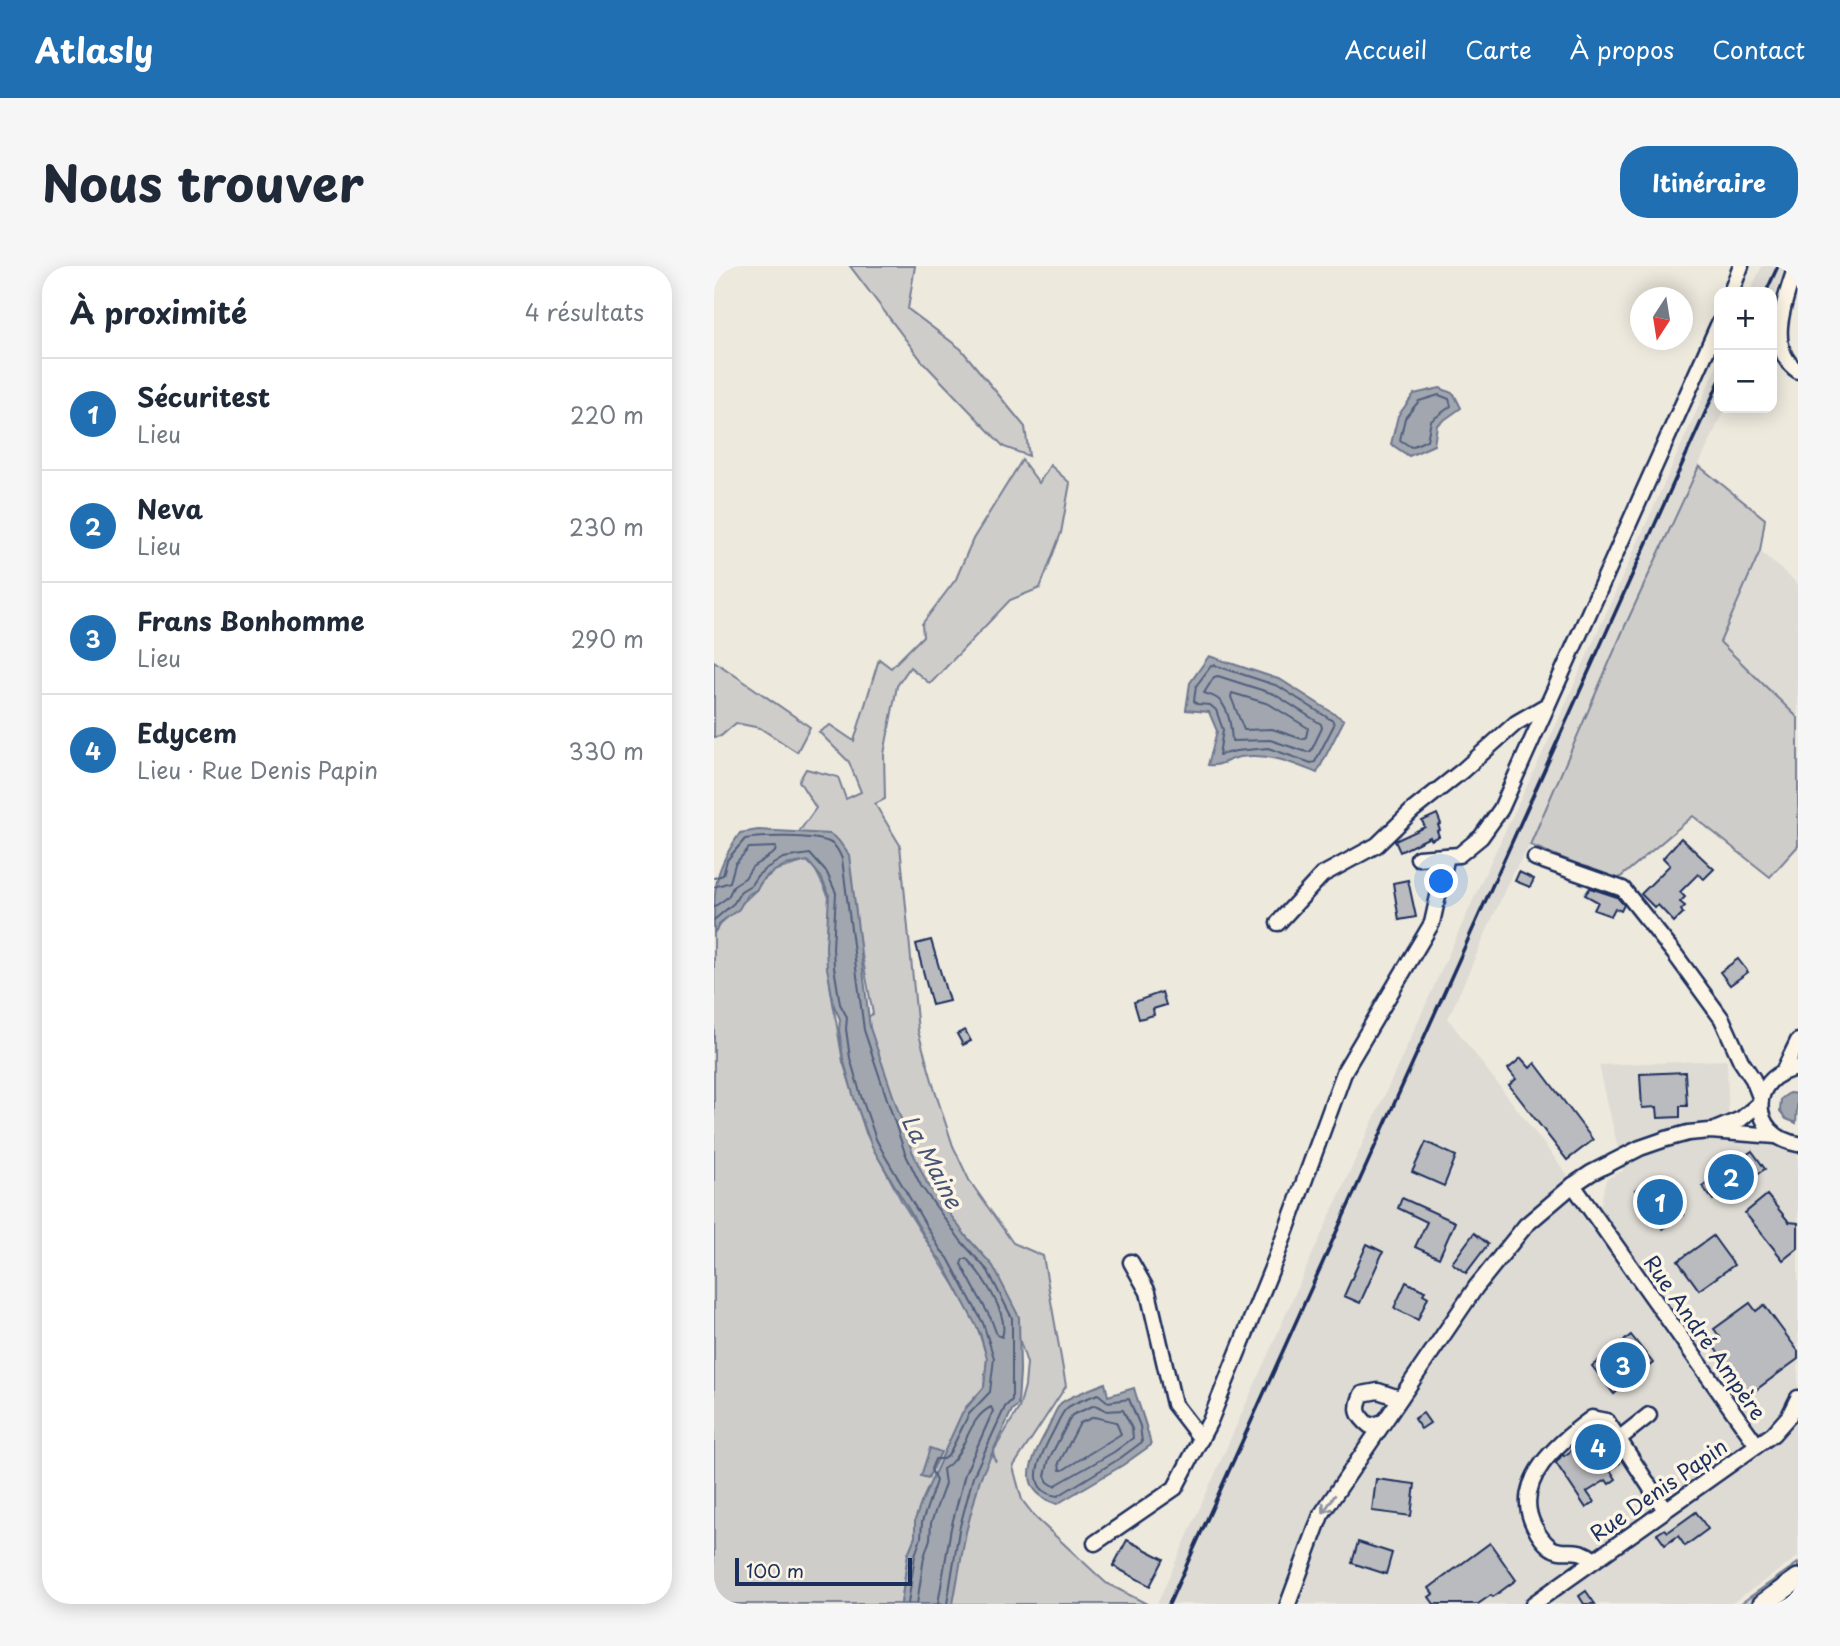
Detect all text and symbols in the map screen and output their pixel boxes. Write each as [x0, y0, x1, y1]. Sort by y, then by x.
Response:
text: Atlasly [35, 24, 153, 74]
text: Accueil [1344, 31, 1427, 67]
text: Carte [1465, 31, 1532, 67]
text: À propos [1570, 31, 1674, 67]
text: Contact [1712, 31, 1805, 67]
text: Nous trouver [42, 145, 364, 219]
button: Itinéraire [1620, 146, 1798, 218]
north arrow [1630, 287, 1693, 350]
map controls [1714, 287, 1777, 413]
button: + [1714, 287, 1777, 350]
text: À proximité [70, 289, 247, 334]
text: 4 résultats [525, 294, 644, 329]
button: − [1714, 350, 1777, 413]
text: Sécuritest [137, 377, 270, 416]
text: 1 [88, 397, 99, 432]
text: 220 m [570, 397, 644, 432]
text: Lieu [137, 416, 181, 451]
text: Neva [137, 489, 203, 528]
text: 2 [85, 509, 101, 544]
text: 230 m [569, 509, 644, 544]
text: Lieu [137, 528, 181, 563]
text: Frans Bonhomme [137, 601, 365, 640]
text: 3 [85, 621, 101, 656]
text: 290 m [571, 621, 644, 656]
text: Lieu [137, 640, 181, 675]
text: Edycem [137, 713, 237, 752]
text: 4 [85, 733, 101, 768]
text: 330 m [568, 733, 644, 768]
text: Lieu · Rue Denis Papin [137, 752, 378, 787]
your location [1424, 864, 1458, 898]
water label: La Maine [894, 1108, 973, 1215]
pin: 2 [1708, 1151, 1754, 1203]
pin: 1 [1637, 1176, 1683, 1228]
street label: Rue André Ampère [1637, 1248, 1775, 1426]
pin: 3 [1600, 1339, 1646, 1391]
pin: 4 [1575, 1421, 1621, 1473]
street label: Rue Denis Papin [1583, 1430, 1733, 1548]
one-way arrow [1322, 1493, 1336, 1513]
scale bar [735, 1555, 912, 1587]
text: 100 m [746, 1556, 804, 1584]

